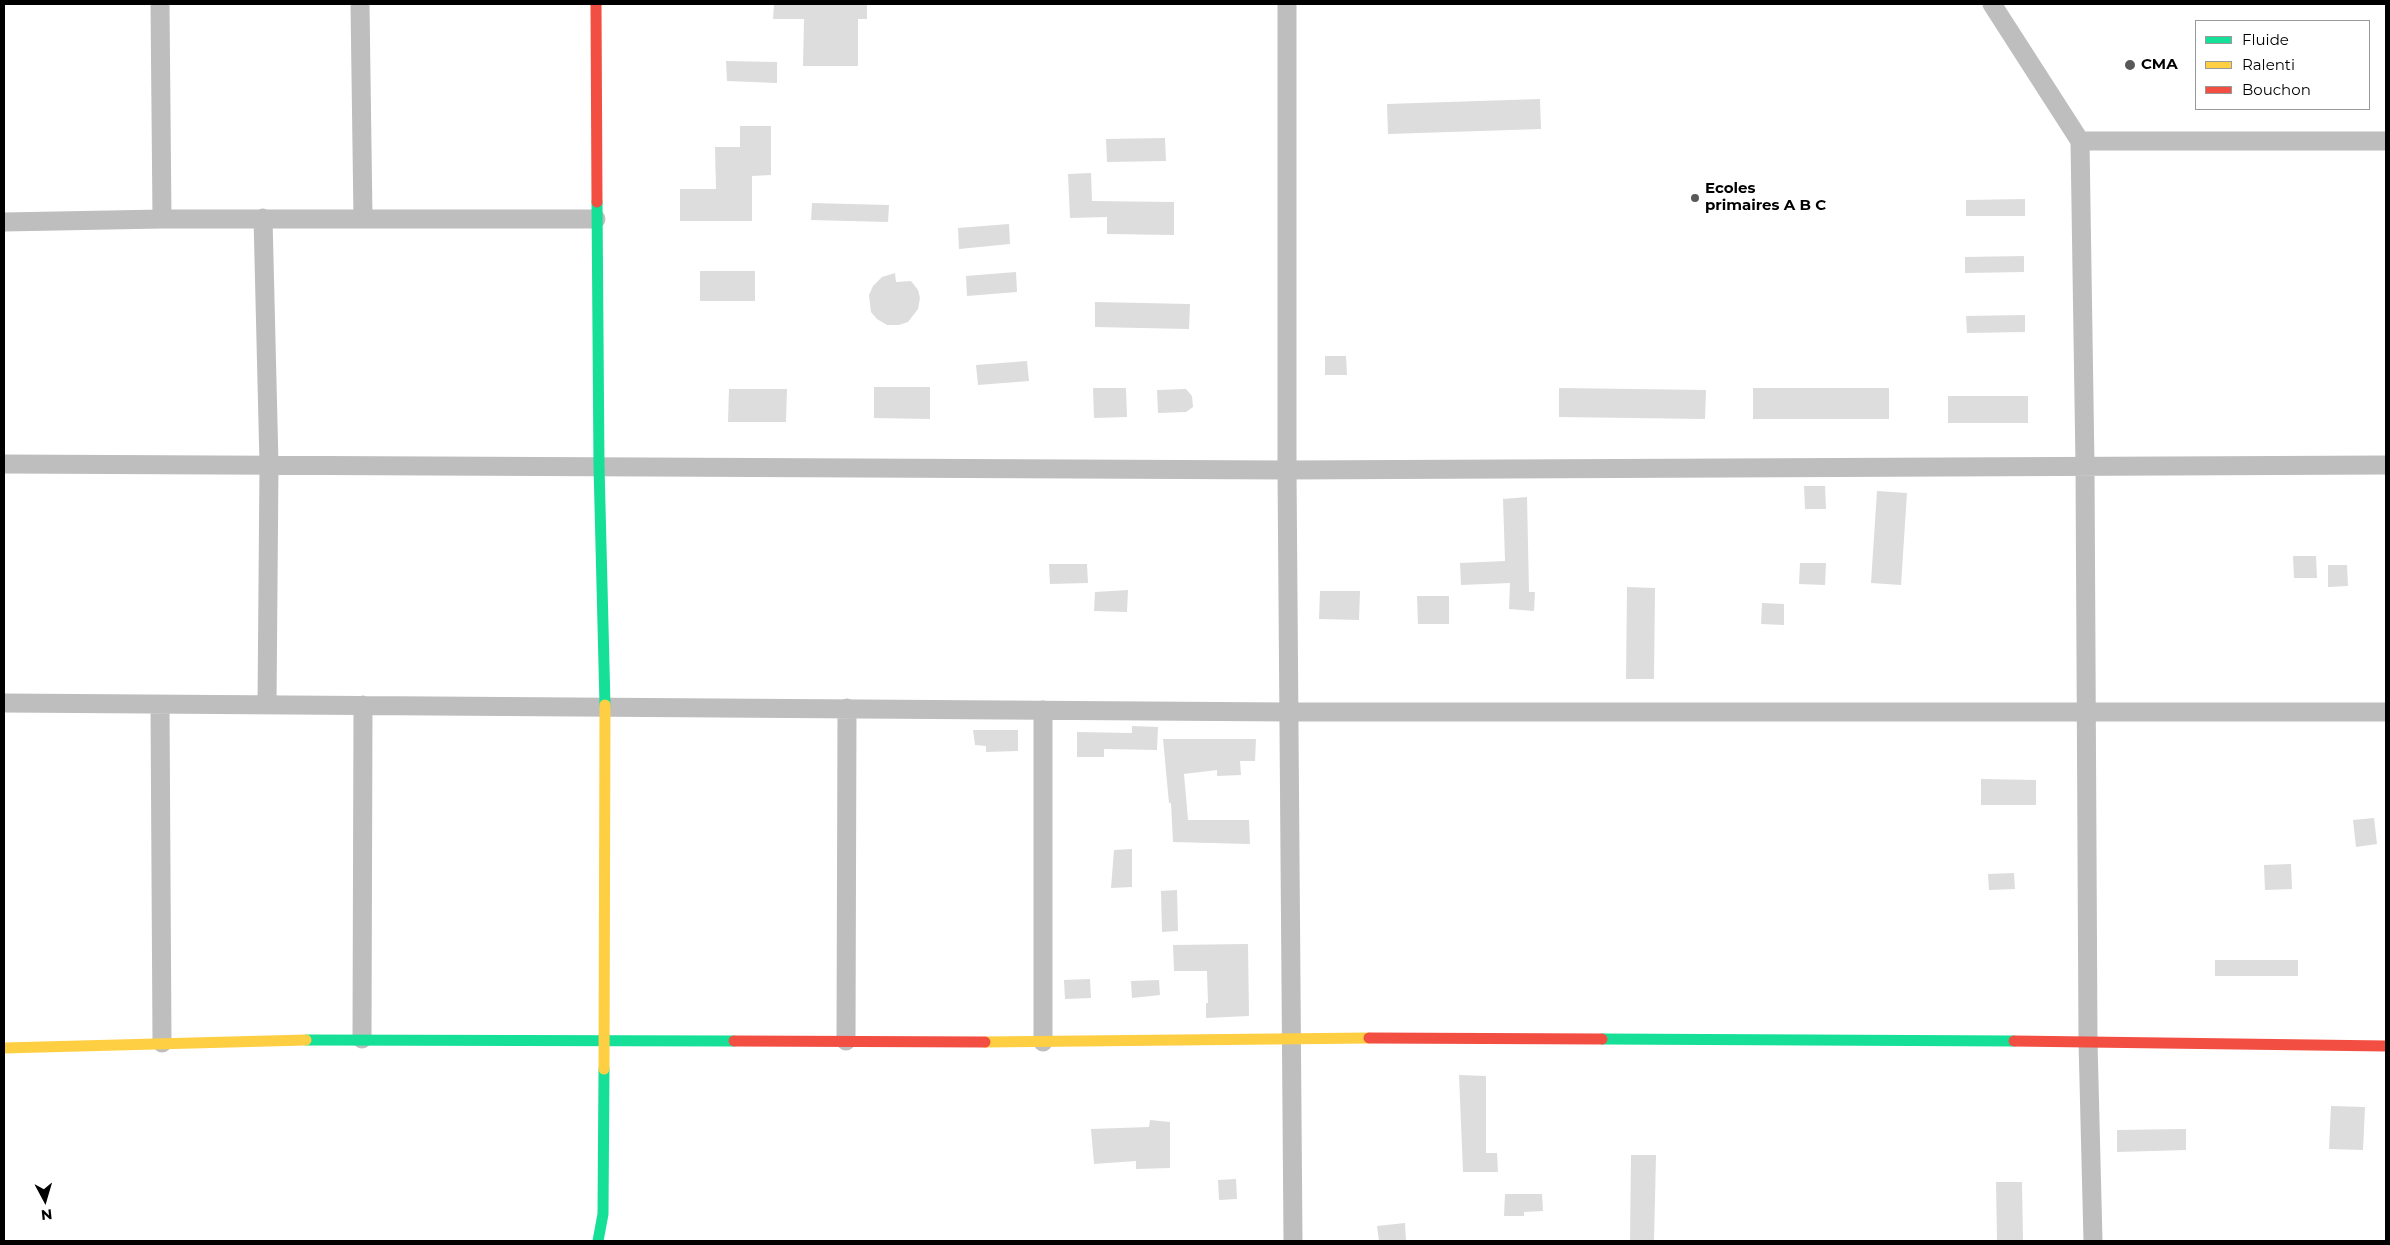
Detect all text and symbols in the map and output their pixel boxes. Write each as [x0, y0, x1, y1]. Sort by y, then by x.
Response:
legend [2195, 20, 2370, 110]
text: Fluide [2242, 30, 2289, 49]
text: Ralenti [2242, 55, 2295, 74]
place label: CMA [2141, 56, 2178, 74]
marker: CMA [2123, 58, 2137, 72]
text: Bouchon [2242, 80, 2311, 99]
place label: Ecoles primaires A B C [1705, 180, 1826, 215]
marker: Ecoles primaires A B C [1689, 192, 1701, 204]
north arrow [20, 1175, 70, 1225]
text: N [40, 1205, 53, 1224]

